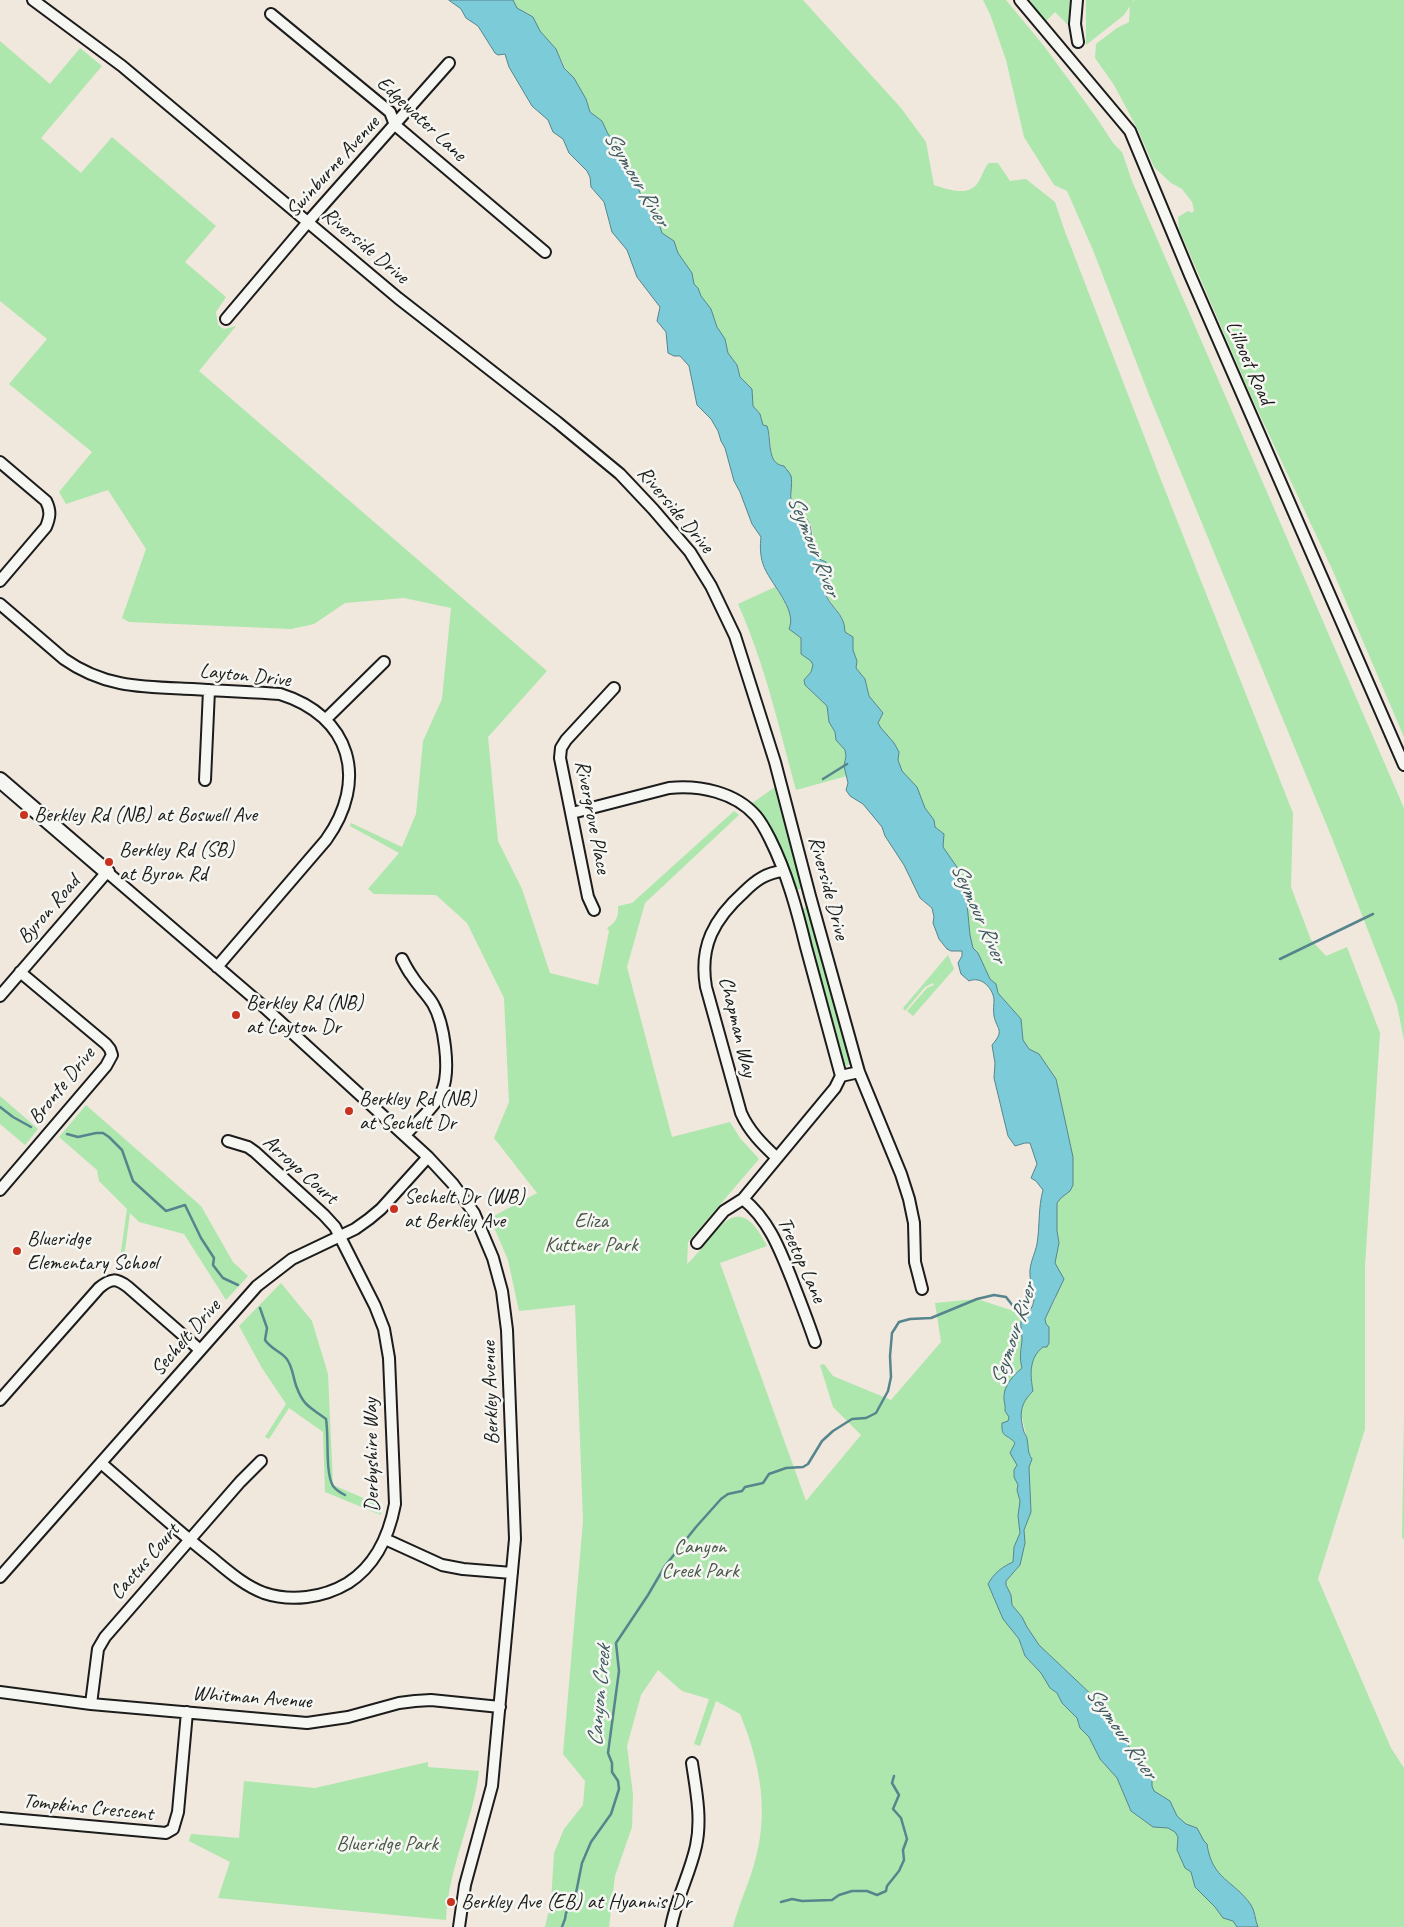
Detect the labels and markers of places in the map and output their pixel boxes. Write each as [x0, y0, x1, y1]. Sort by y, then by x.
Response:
place label: Berkley Rd (NB) at Boswell Ave [34, 802, 257, 828]
marker: Berkley Rd (NB) at Boswell Ave [18, 809, 30, 821]
place label: Berkley Rd (SB) at Byron Rd [119, 837, 234, 887]
marker: Berkley Rd (SB) at Byron Rd [103, 856, 115, 868]
place label: Berkley Rd (NB) at Layton Dr [246, 990, 363, 1040]
marker: Berkley Rd (NB) at Layton Dr [230, 1009, 242, 1021]
place label: Berkley Rd (NB) at Sechelt Dr [359, 1086, 476, 1136]
marker: Berkley Rd (NB) at Sechelt Dr [343, 1105, 355, 1117]
place label: Sechelt Dr (WB) at Berkley Ave [404, 1184, 525, 1234]
marker: Sechelt Dr (WB) at Berkley Ave [388, 1203, 400, 1215]
place label: Blueridge Elementary School [27, 1226, 158, 1276]
marker: Blueridge Elementary School [11, 1245, 23, 1257]
place label: Berkley Ave (EB) at Hyannis Dr [461, 1889, 691, 1915]
marker: Berkley Ave (EB) at Hyannis Dr [445, 1896, 457, 1908]

